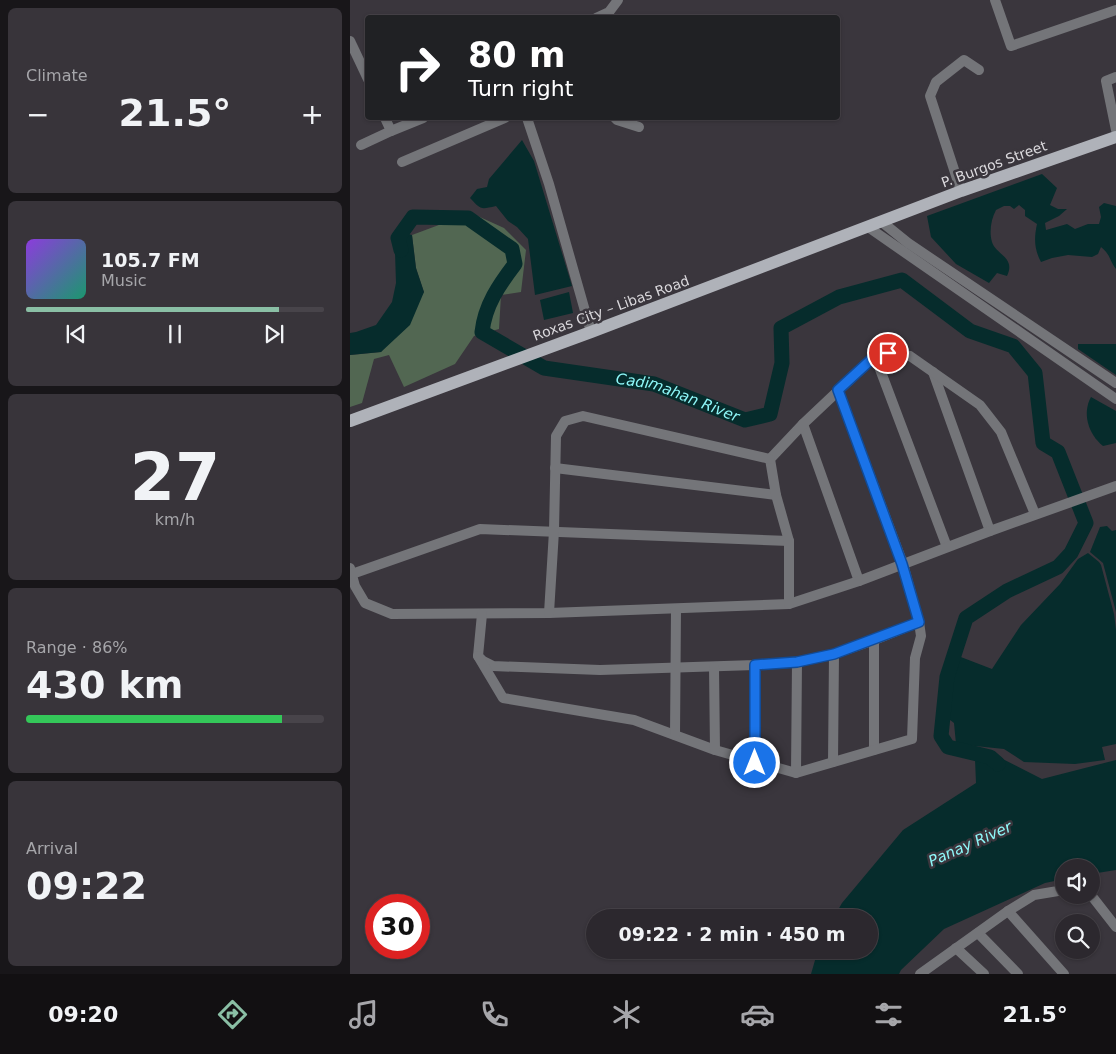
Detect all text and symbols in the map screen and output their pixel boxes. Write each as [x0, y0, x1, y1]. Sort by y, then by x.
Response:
icon: right [385, 35, 450, 100]
text: 80 m [468, 35, 565, 75]
text: Climate [26, 66, 88, 85]
text: Turn right [468, 76, 573, 101]
text: 21.5° [119, 91, 231, 135]
text: − [26, 98, 49, 131]
text: + [301, 98, 324, 131]
street label: P. Burgos Street [939, 137, 1049, 190]
text: 105.7 FM [101, 249, 200, 271]
text: Music [101, 271, 147, 290]
street label: Roxas City – Libas Road [531, 272, 691, 344]
icon: previous [62, 320, 90, 348]
icon: pause [161, 320, 189, 348]
icon: next [260, 320, 288, 348]
pin [867, 332, 909, 374]
icon: arrive [874, 339, 902, 367]
water label: Cadimahan River [615, 370, 743, 426]
text: 27 [130, 440, 220, 515]
text: km/h [155, 510, 195, 529]
text: Range · 86% [26, 638, 128, 657]
text: 430 km [26, 663, 183, 707]
position arrow [728, 736, 780, 788]
water label: Panay River [925, 817, 1015, 870]
text: Arrival [26, 839, 78, 858]
map controls [1055, 859, 1100, 959]
button: sound [1055, 859, 1100, 904]
text: 09:22 [26, 864, 147, 908]
speed limit sign: 30 [365, 894, 430, 959]
button: search [1055, 914, 1100, 959]
text: 09:22 · 2 min · 450 m [618, 923, 846, 945]
icon: directions [215, 997, 250, 1032]
icon: music [346, 997, 381, 1032]
icon: phone [477, 997, 512, 1032]
icon: climate [609, 997, 644, 1032]
icon: car [740, 997, 775, 1032]
icon: filters [871, 997, 906, 1032]
text: 09:20 [48, 1002, 118, 1027]
text: 21.5° [1002, 1002, 1068, 1027]

